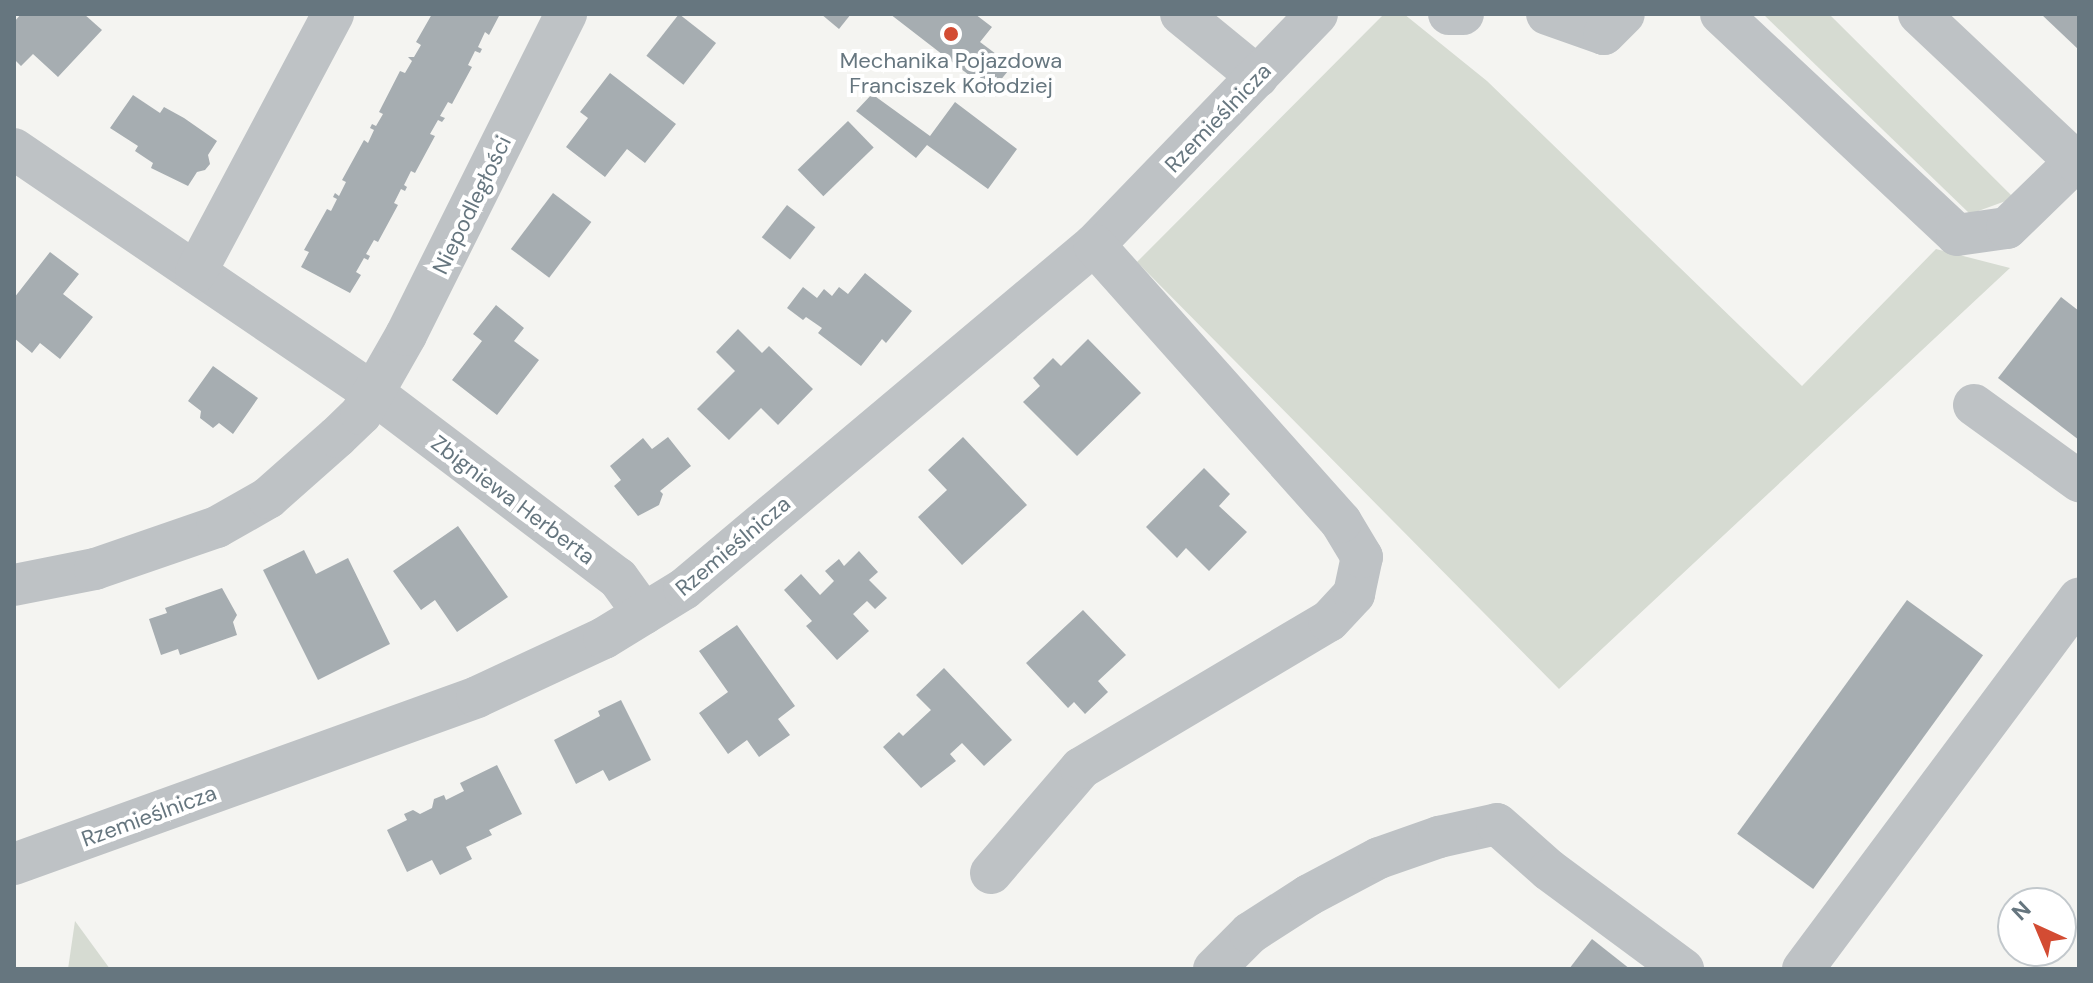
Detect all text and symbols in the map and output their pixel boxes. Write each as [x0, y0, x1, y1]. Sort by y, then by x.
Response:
marker: Mechanika Pojazdowa Franciszek Kołodziej [942, 25, 960, 43]
place label: Mechanika Pojazdowa Franciszek Kołodziej [840, 47, 1062, 98]
street label: Rzemieślnicza [1159, 58, 1277, 178]
street label: Niepodległości [427, 131, 517, 279]
street label: Zbigniewa Herberta [426, 430, 600, 570]
street label: Rzemieślnicza [670, 490, 796, 602]
street label: Rzemieślnicza [78, 779, 220, 853]
north arrow [1997, 887, 2077, 967]
text: N [2006, 895, 2037, 927]

